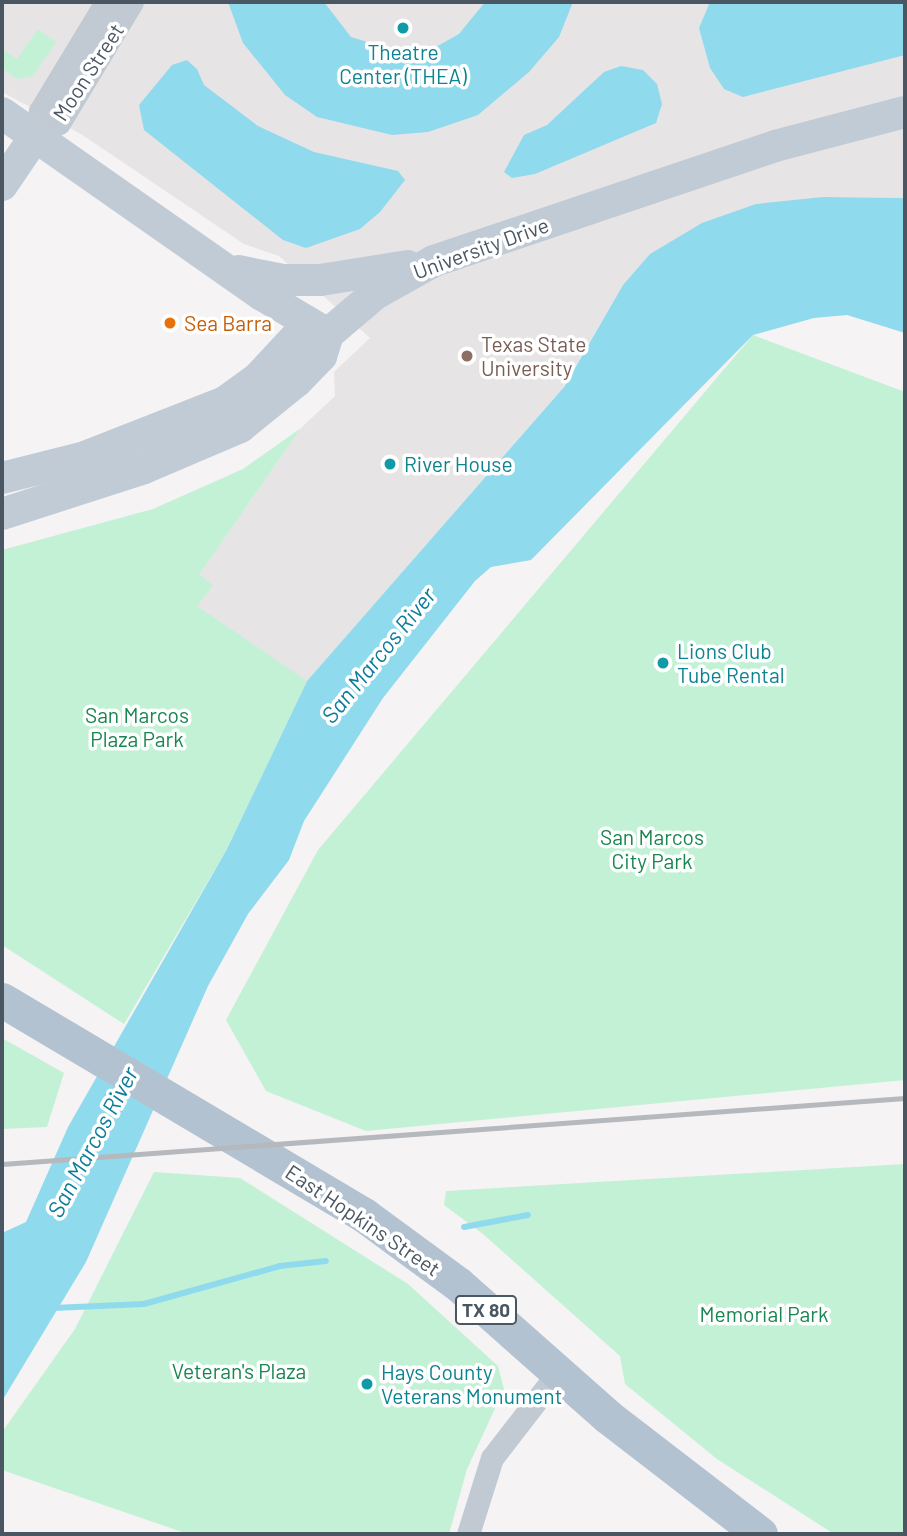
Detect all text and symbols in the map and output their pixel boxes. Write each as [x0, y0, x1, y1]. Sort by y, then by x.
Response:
street label: Moon Street [47, 19, 129, 125]
marker: Theatre Center (THEA) [395, 20, 411, 36]
place label: Theatre Center (THEA) [339, 39, 467, 89]
street label: University Drive [410, 212, 552, 284]
place label: Sea Barra [184, 310, 272, 336]
marker: Sea Barra [162, 315, 178, 331]
place label: Texas State University [481, 331, 587, 381]
marker: Texas State University [459, 348, 475, 364]
place label: River House [404, 451, 513, 477]
marker: River House [382, 456, 398, 472]
water label: San Marcos River [315, 582, 441, 728]
place label: Lions Club Tube Rental [677, 638, 785, 688]
marker: Lions Club Tube Rental [655, 655, 671, 671]
park label: San Marcos Plaza Park [85, 702, 189, 752]
park label: San Marcos City Park [600, 824, 704, 874]
water label: San Marcos River [41, 1062, 143, 1222]
street label: East Hopkins Street [281, 1159, 445, 1281]
road number: TX 80 [454, 1294, 518, 1326]
park label: Memorial Park [700, 1301, 828, 1327]
park label: Veteran's Plaza [172, 1358, 306, 1384]
place label: Hays County Veterans Monument [381, 1359, 562, 1409]
marker: Hays County Veterans Monument [359, 1376, 375, 1392]

